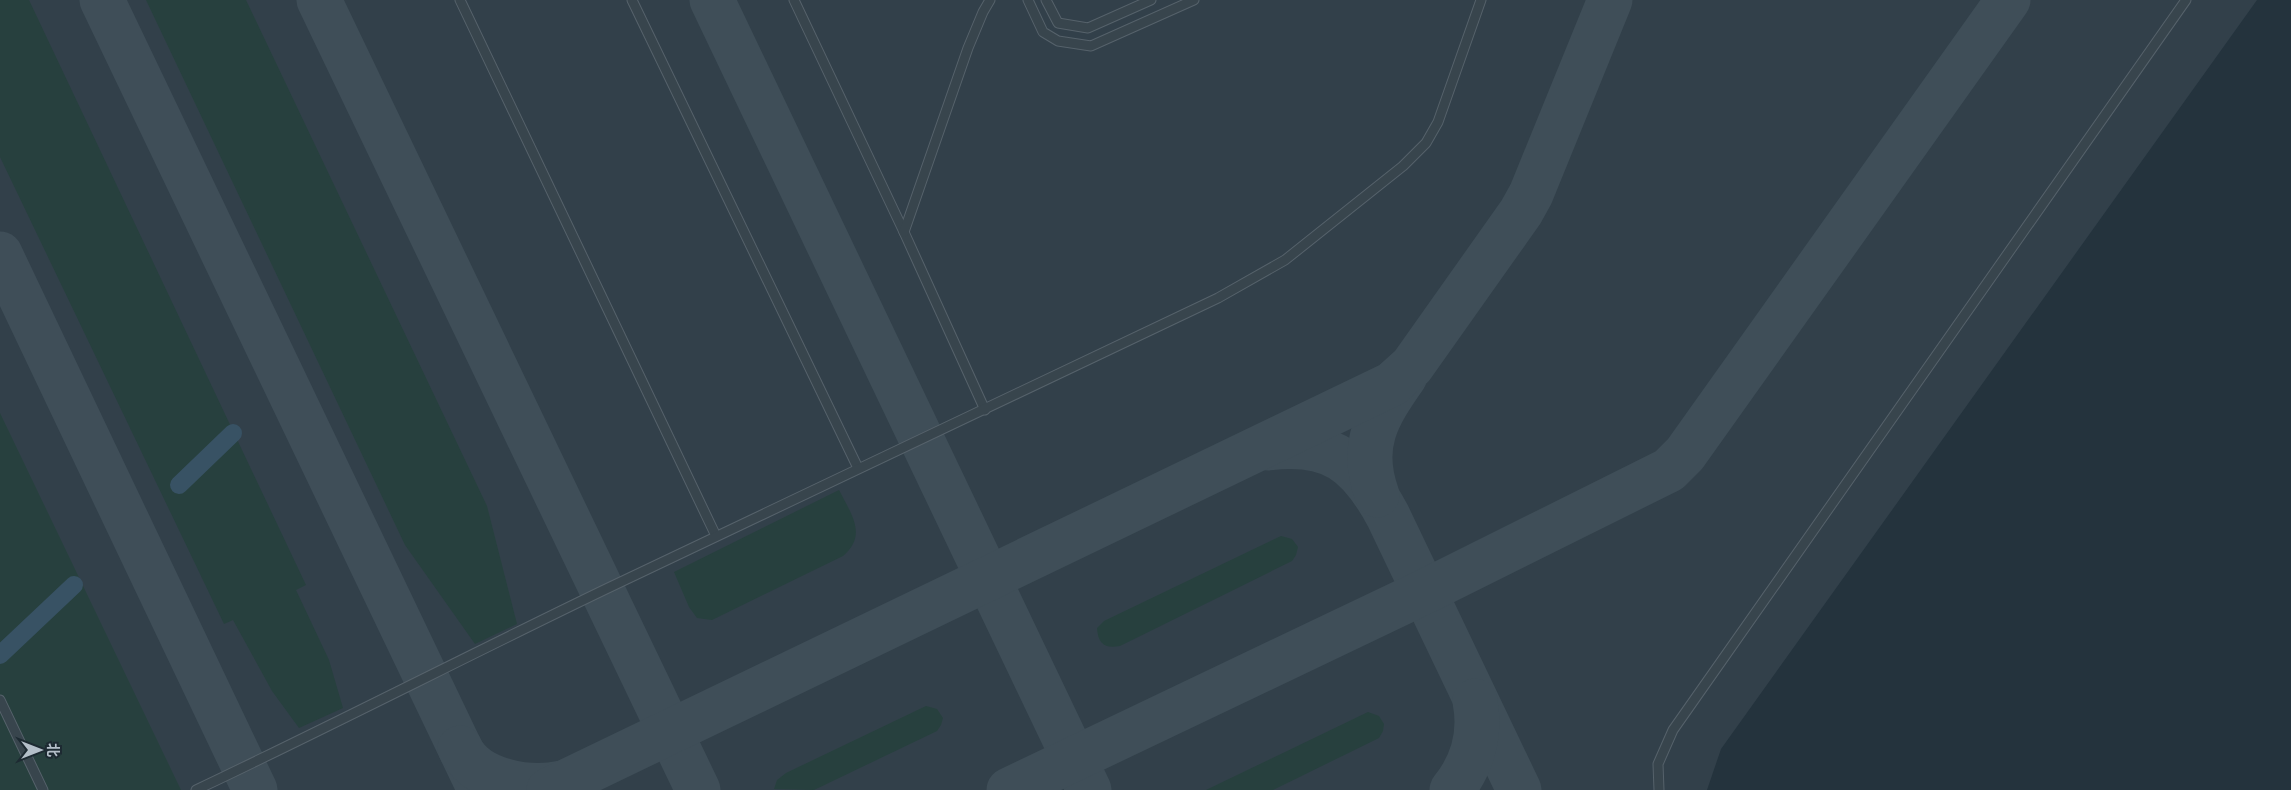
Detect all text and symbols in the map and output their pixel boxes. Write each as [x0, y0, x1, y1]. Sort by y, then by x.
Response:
north arrow [15, 725, 65, 775]
text: 北 [44, 743, 63, 757]

